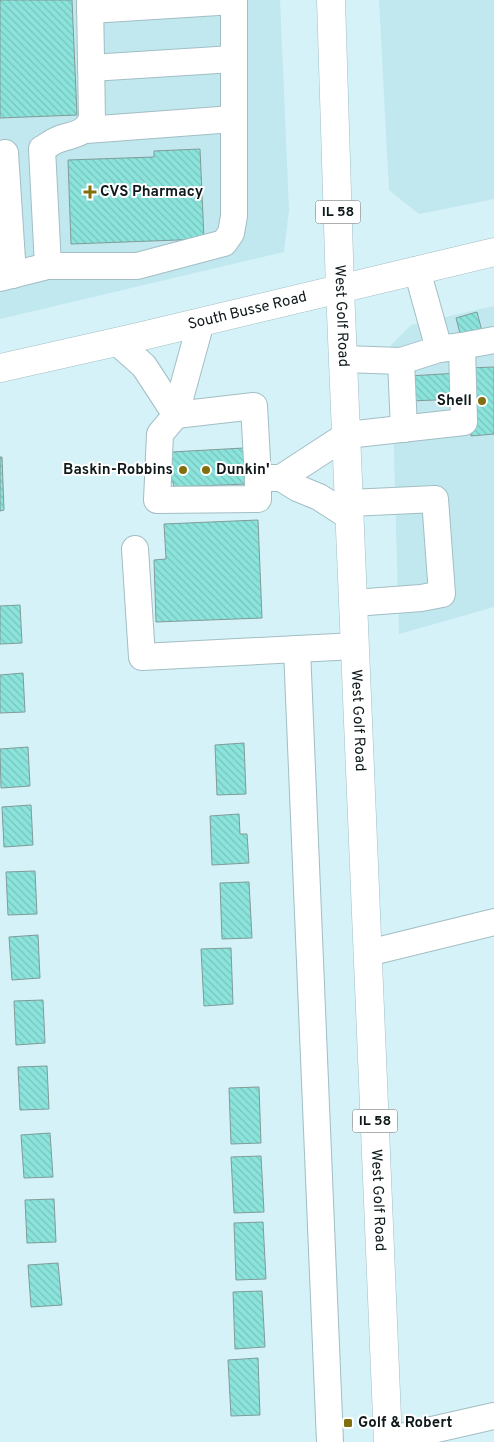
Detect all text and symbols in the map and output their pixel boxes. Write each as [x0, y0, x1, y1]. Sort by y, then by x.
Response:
place label: CVS Pharmacy [100, 183, 204, 202]
marker: CVS Pharmacy [84, 186, 96, 198]
road number: IL 58 [316, 200, 360, 223]
street label: West Golf Road [330, 264, 353, 367]
street label: South Busse Road [186, 288, 309, 334]
place label: Shell [437, 392, 472, 411]
marker: Shell [476, 395, 488, 407]
place label: Baskin-Robbins [63, 461, 173, 480]
place label: Dunkin' [216, 461, 270, 480]
marker: Baskin-Robbins [177, 464, 189, 476]
marker: Dunkin' [200, 464, 212, 476]
street label: West Golf Road [346, 669, 370, 772]
road number: IL 58 [352, 1110, 398, 1132]
street label: West Golf Road [366, 1149, 390, 1252]
place label: Golf & Robert [358, 1414, 453, 1433]
marker: Golf & Robert [342, 1417, 354, 1429]

